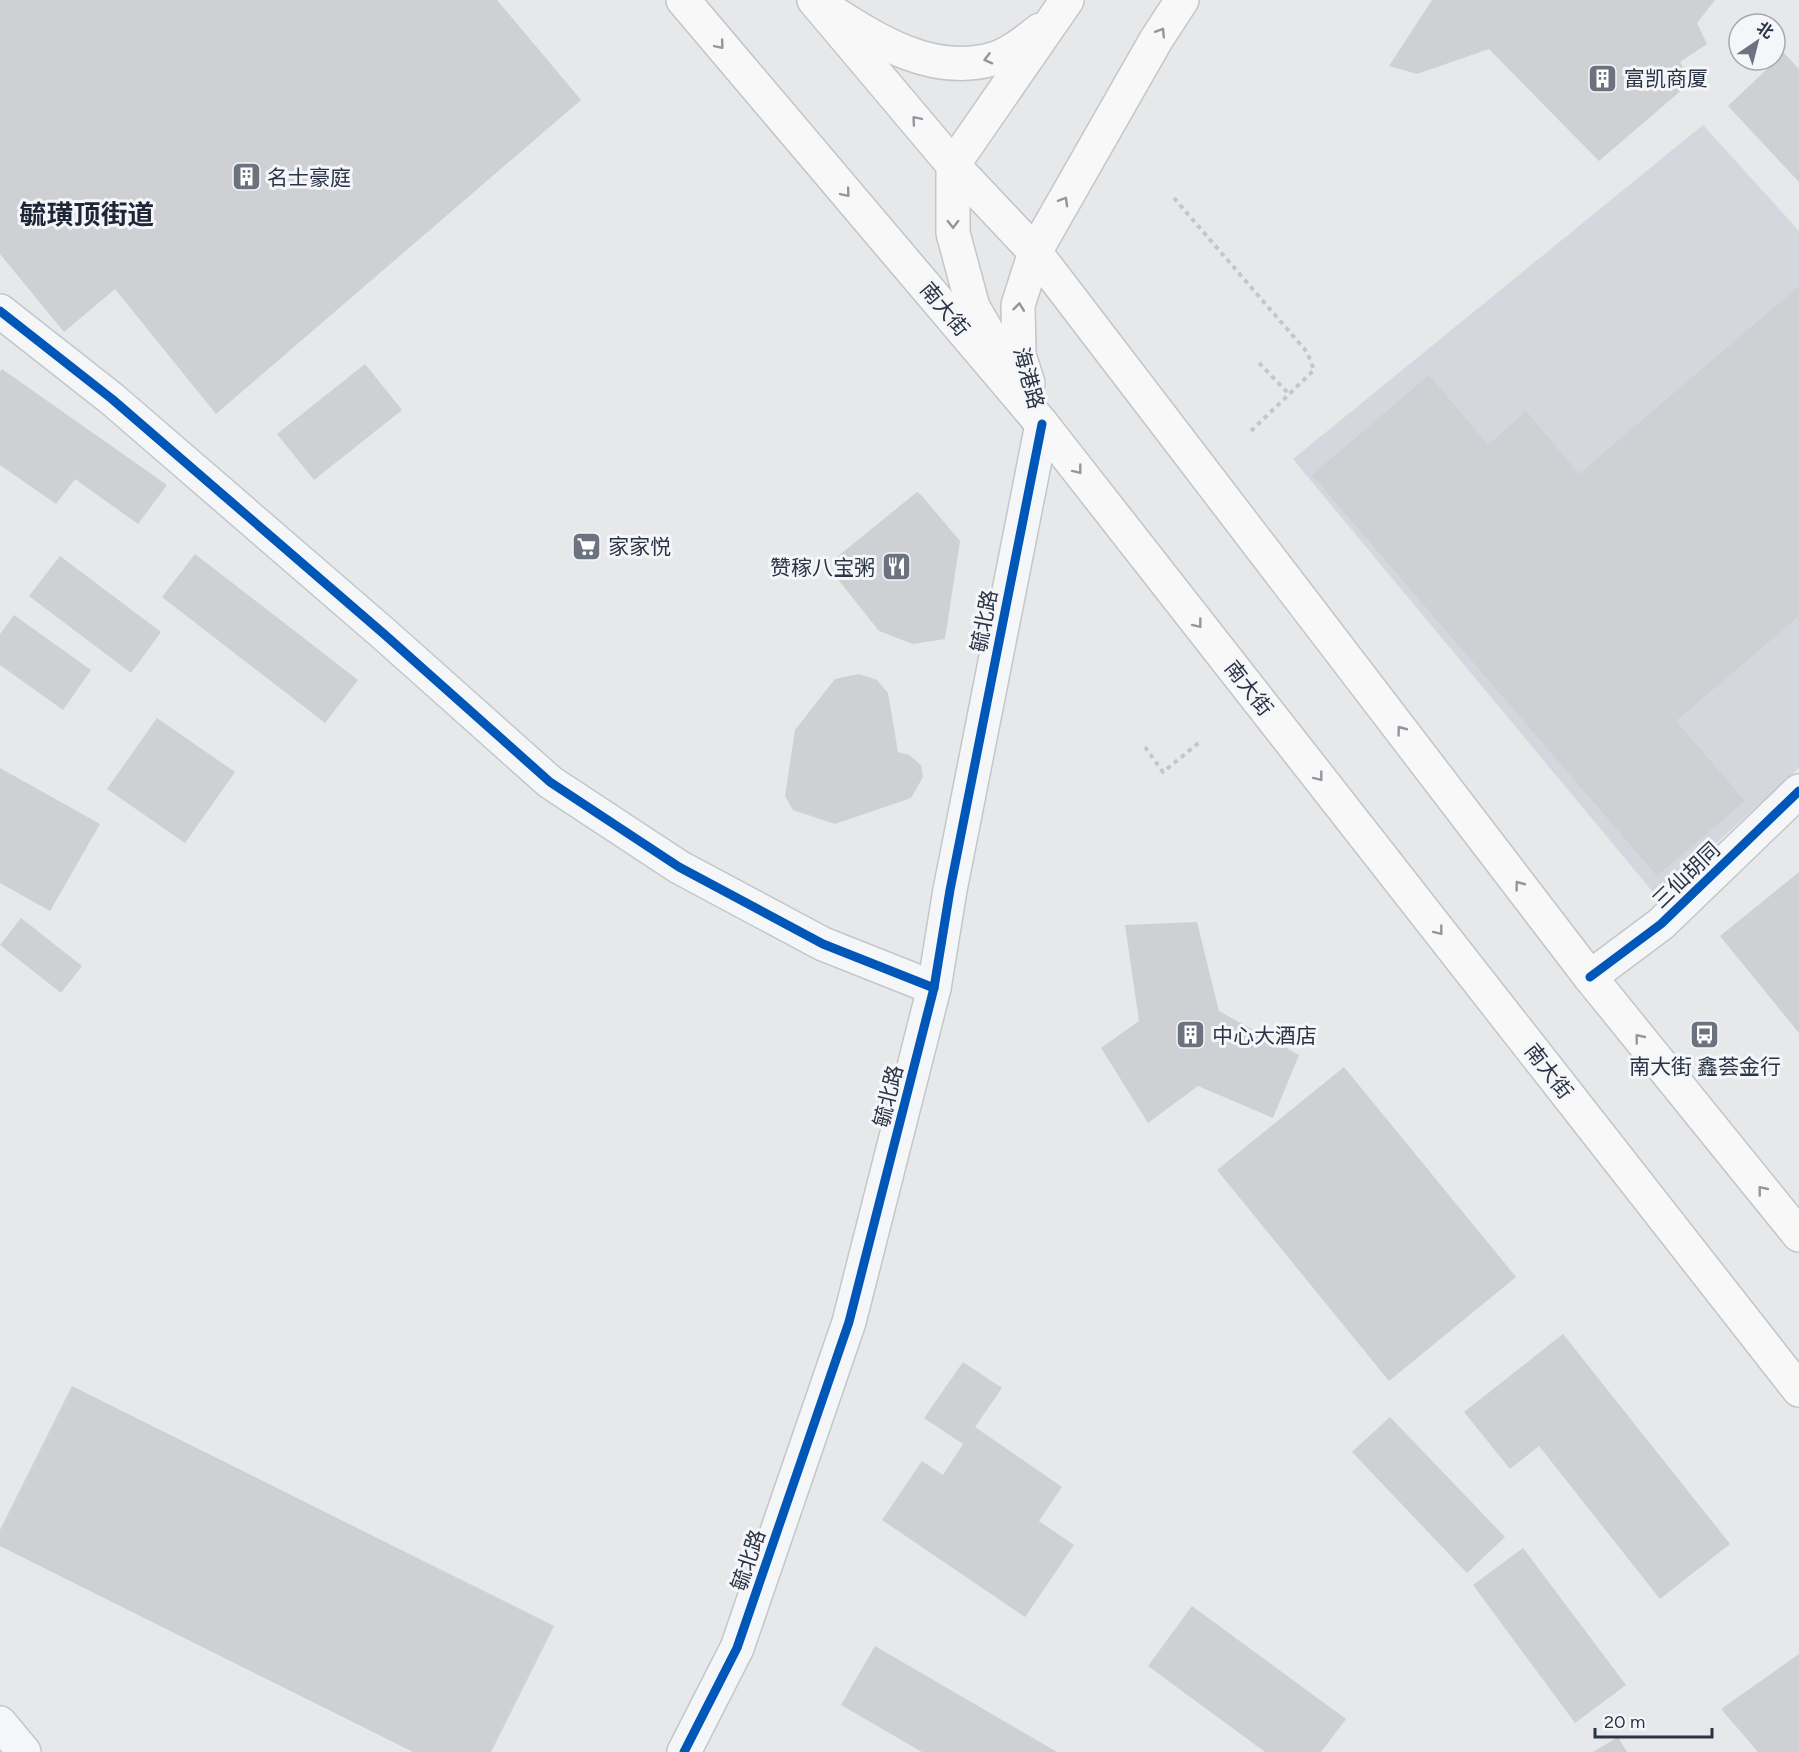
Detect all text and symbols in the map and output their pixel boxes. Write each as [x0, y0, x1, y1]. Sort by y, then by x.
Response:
north arrow [1727, 12, 1787, 72]
text: 北 [1753, 18, 1777, 42]
one-way arrow [1154, 28, 1165, 39]
one-way arrow [713, 38, 724, 49]
one-way arrow [983, 51, 993, 64]
building icon: 富凯商厦 [1587, 62, 1619, 94]
place label: 富凯商厦 [1624, 66, 1708, 91]
one-way arrow [912, 116, 923, 127]
building icon: 名士豪庭 [230, 161, 262, 193]
place label: 名士豪庭 [267, 165, 351, 190]
one-way arrow [839, 186, 850, 197]
one-way arrow [1056, 197, 1068, 207]
district label: 毓璜顶街道 [20, 198, 155, 231]
one-way arrow [947, 219, 959, 228]
street label: 南大街 [915, 277, 975, 341]
one-way arrow [1013, 302, 1025, 312]
street label: 海港路 [1009, 344, 1049, 412]
one-way arrow [1071, 464, 1082, 475]
supermarket icon: 家家悦 [571, 530, 603, 562]
place label: 家家悦 [608, 534, 671, 559]
restaurant icon: 赞稼八宝粥 [880, 551, 912, 583]
place label: 赞稼八宝粥 [770, 555, 875, 580]
street label: 毓北路 [966, 588, 1002, 654]
one-way arrow [1191, 617, 1202, 628]
street label: 南大街 [1220, 655, 1278, 721]
one-way arrow [1397, 725, 1408, 736]
one-way arrow [1311, 771, 1322, 782]
street label: 三仙胡同 [1647, 837, 1725, 913]
one-way arrow [1516, 880, 1527, 891]
one-way arrow [1432, 924, 1443, 935]
building icon: 中心大酒店 [1175, 1019, 1207, 1051]
bus stop icon: 南大街 鑫荟金行 [1689, 1019, 1721, 1051]
place label: 中心大酒店 [1212, 1023, 1317, 1048]
one-way arrow [1636, 1034, 1647, 1045]
street label: 南大街 [1520, 1038, 1578, 1104]
place label: 南大街 鑫荟金行 [1629, 1054, 1781, 1079]
street label: 毓北路 [868, 1062, 908, 1130]
one-way arrow [1759, 1185, 1770, 1196]
street label: 毓北路 [726, 1526, 770, 1594]
scale bar [1595, 1701, 1712, 1739]
text: 20 m [1604, 1711, 1645, 1733]

